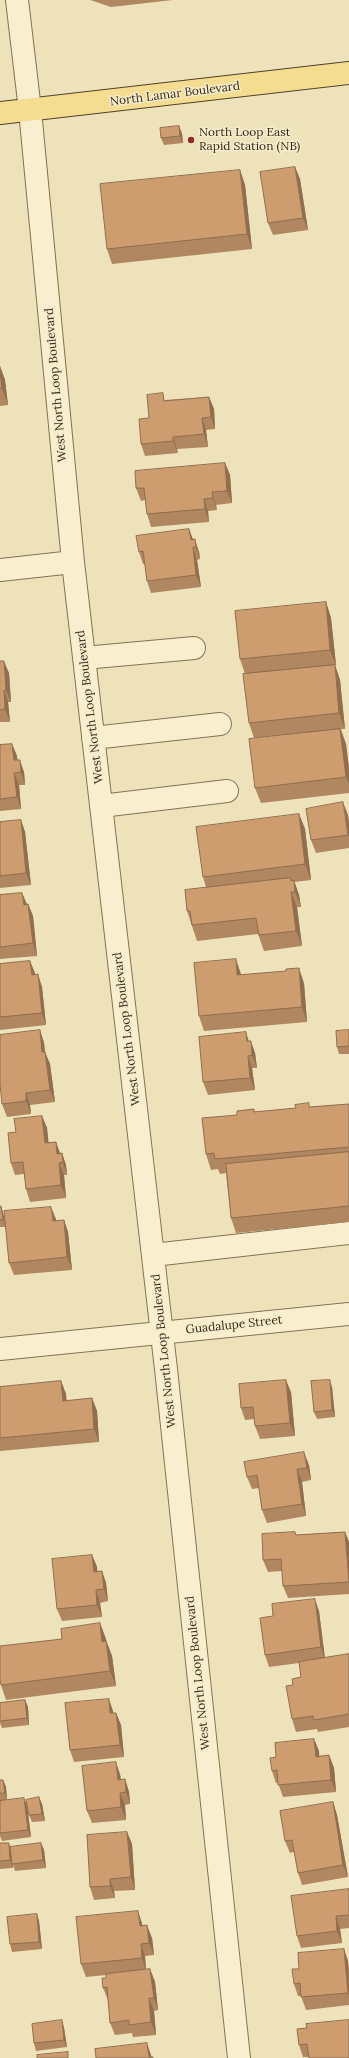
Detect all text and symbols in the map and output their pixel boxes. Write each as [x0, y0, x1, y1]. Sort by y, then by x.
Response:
street label: North Lamar Boulevard [109, 79, 241, 109]
place label: North Loop East Rapid Station (NB) [199, 126, 300, 154]
marker: North Loop East Rapid Station (NB) [186, 135, 196, 145]
street label: West North Loop Boulevard [42, 307, 70, 463]
street label: West North Loop Boulevard [73, 629, 107, 785]
street label: West North Loop Boulevard [110, 951, 144, 1107]
street label: West North Loop Boulevard [149, 1273, 179, 1429]
street label: Guadalupe Street [185, 1313, 283, 1337]
street label: West North Loop Boulevard [183, 1595, 213, 1751]

